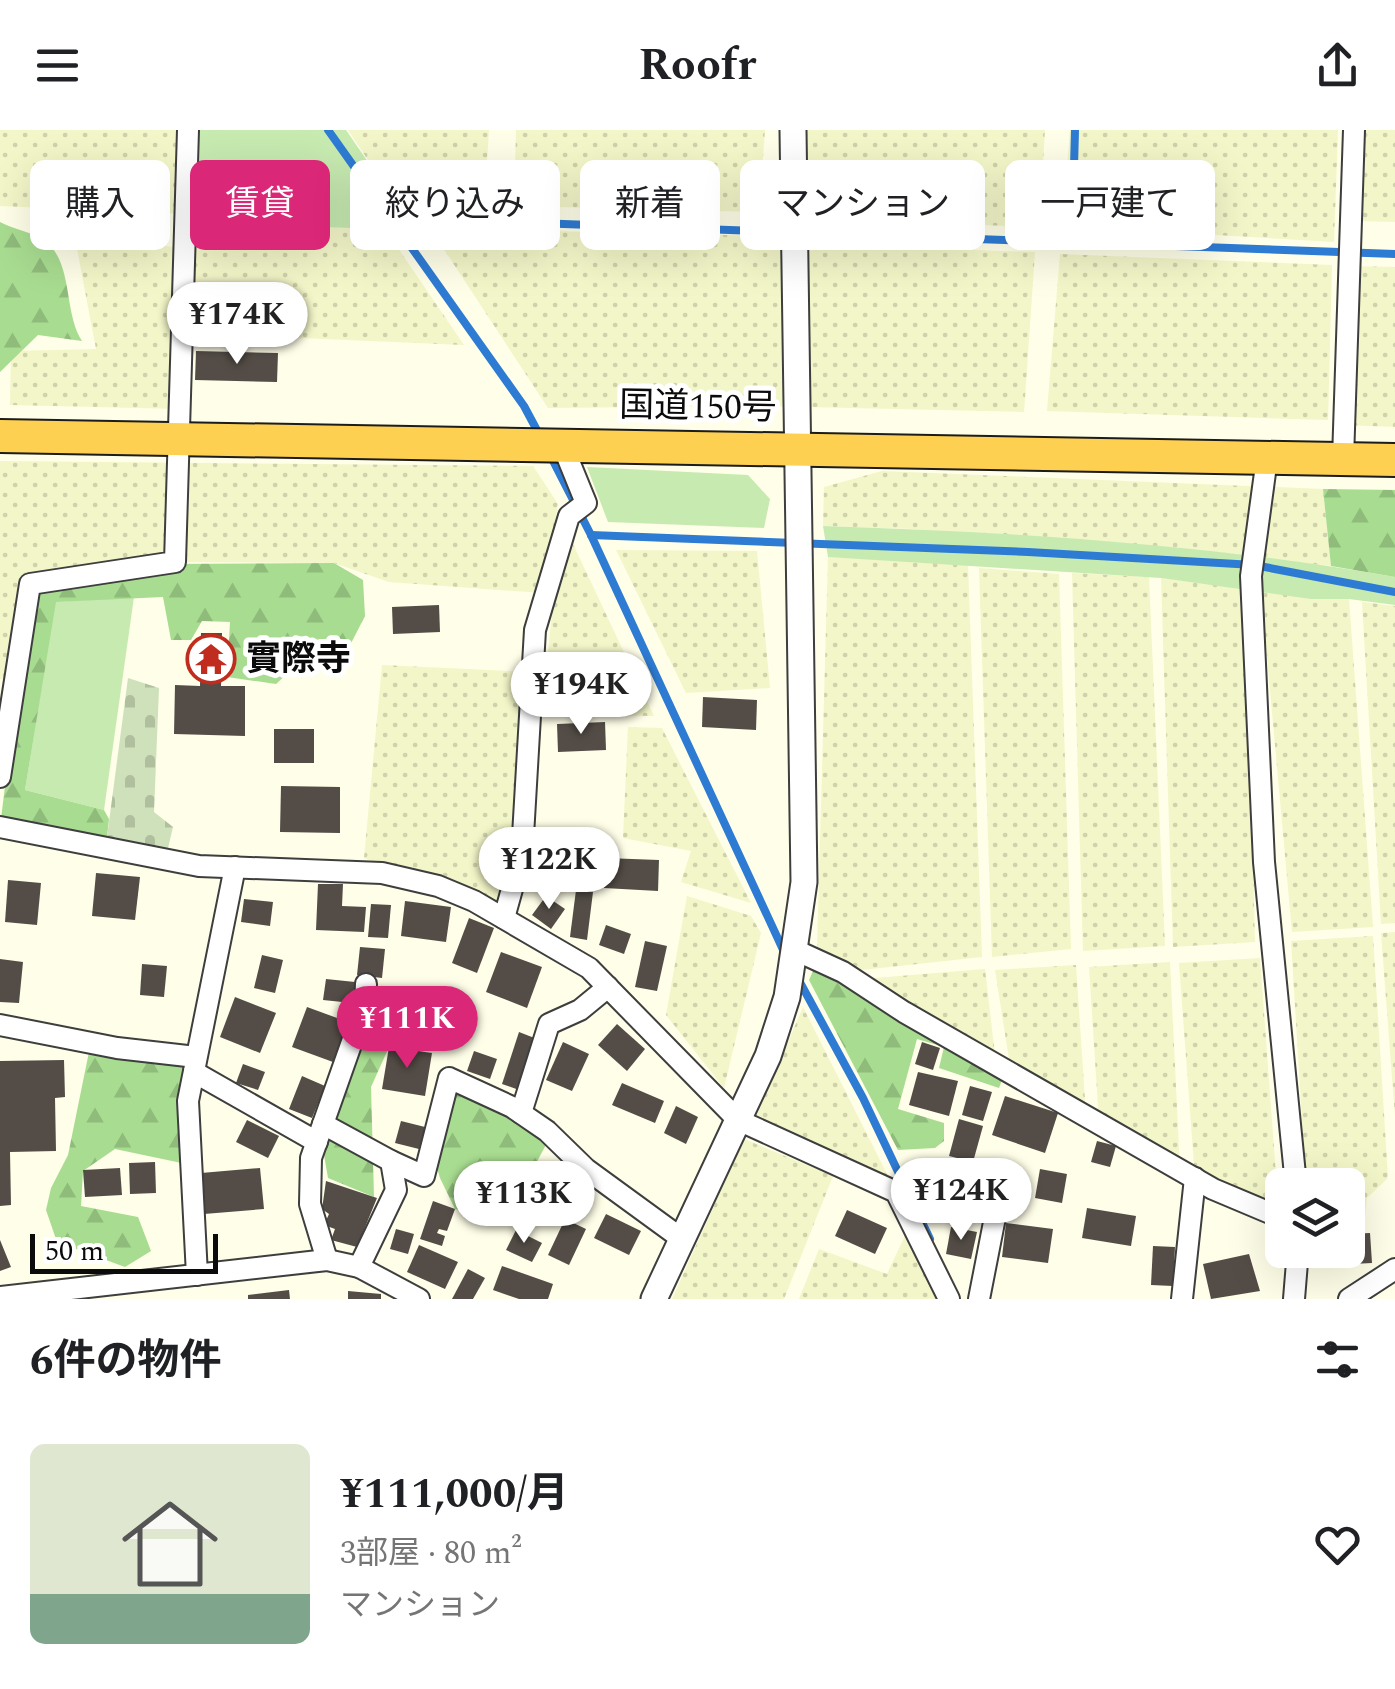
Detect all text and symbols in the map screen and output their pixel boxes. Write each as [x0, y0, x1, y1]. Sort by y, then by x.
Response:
text: Roofr [639, 31, 756, 100]
icon: menu [30, 38, 85, 93]
icon: share [1310, 38, 1365, 93]
chip: 購入 [30, 160, 170, 250]
chip: 賃貸 [190, 160, 330, 250]
chip: 絞り込み [350, 160, 560, 250]
chip: 新着 [580, 160, 720, 250]
chip: マンション [740, 160, 985, 250]
chip: 一戸建て [1005, 160, 1215, 250]
pin: ¥174K [167, 282, 307, 367]
text: ¥174K [189, 290, 285, 339]
street label: 国道150号 [619, 379, 777, 435]
temple icon: 實際寺 [185, 633, 237, 685]
place label: 實際寺 [246, 633, 351, 686]
pin: ¥194K [511, 652, 651, 737]
text: ¥194K [533, 660, 629, 709]
pin: ¥122K [479, 827, 619, 912]
text: ¥122K [501, 835, 597, 884]
pin: ¥111K [337, 986, 477, 1071]
text: ¥111K [359, 994, 455, 1043]
pin: ¥124K [891, 1158, 1031, 1243]
pin: ¥113K [454, 1161, 594, 1246]
text: ¥124K [913, 1166, 1009, 1215]
map controls [1265, 1168, 1365, 1268]
button: layers [1265, 1168, 1365, 1268]
text: ¥113K [476, 1169, 572, 1218]
scale bar [30, 1229, 218, 1274]
text: 50 m [45, 1230, 104, 1273]
text: 6件の物件 [30, 1330, 222, 1393]
icon: filters [1310, 1332, 1365, 1387]
text: ¥111,000/月 [340, 1463, 569, 1526]
icon: home [110, 1484, 230, 1604]
icon: heart [1310, 1517, 1365, 1572]
text: 3部屋 · 80 m² [340, 1529, 522, 1578]
text: マンション [340, 1581, 500, 1630]

